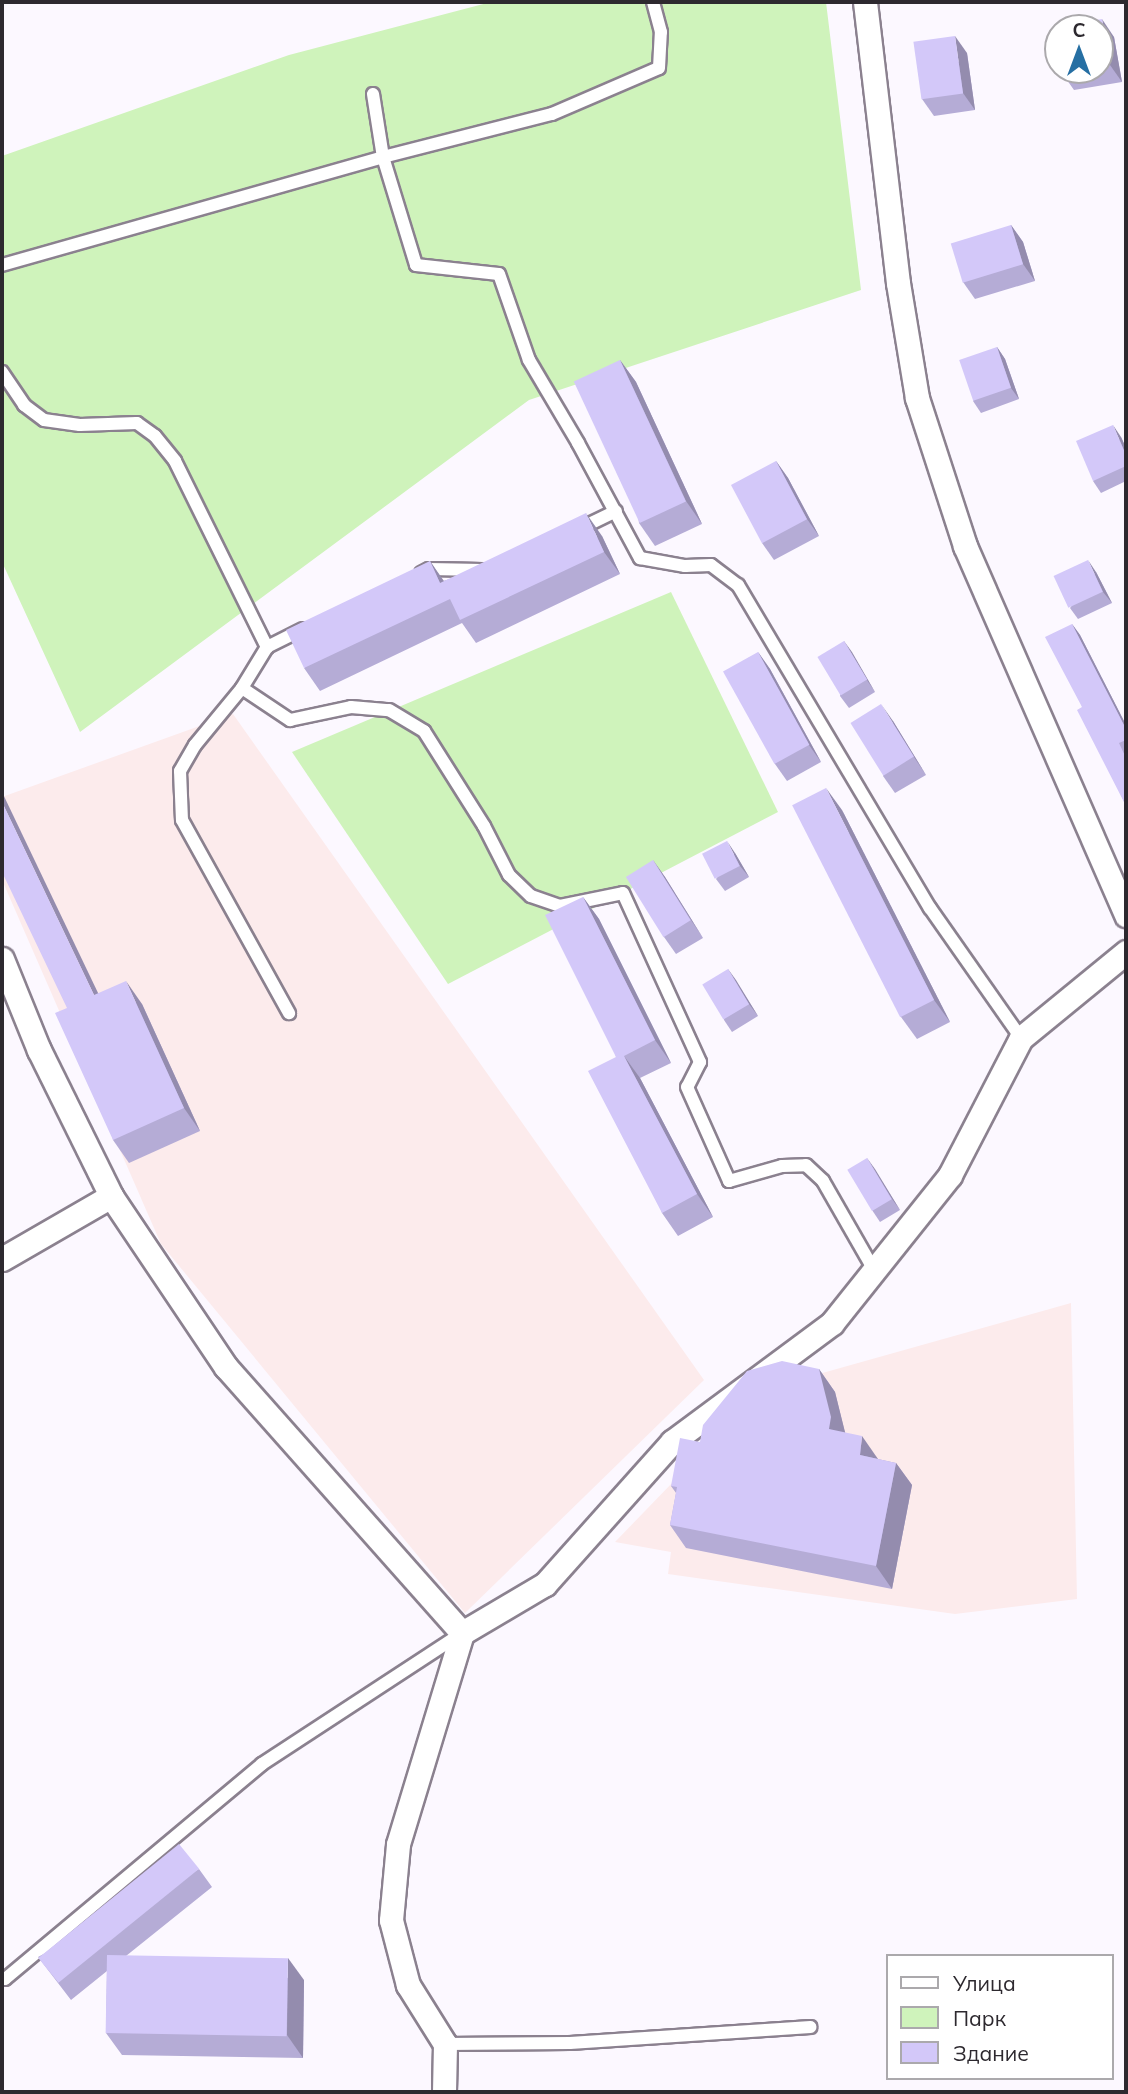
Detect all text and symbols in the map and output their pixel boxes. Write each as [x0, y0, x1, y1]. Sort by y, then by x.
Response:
north arrow [1044, 14, 1114, 84]
text: С [1072, 18, 1086, 42]
legend [886, 1954, 1114, 2080]
text: Улица [953, 1970, 1016, 1996]
text: Парк [953, 2005, 1006, 2031]
text: Здание [953, 2040, 1029, 2066]

